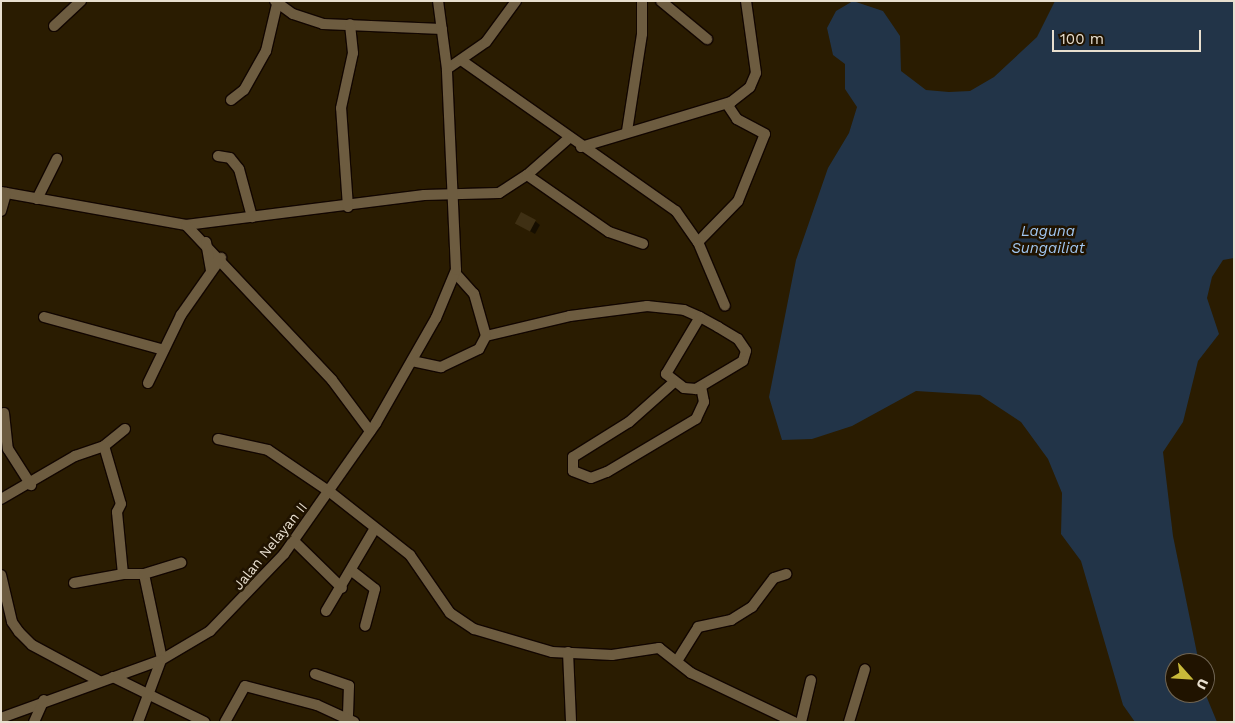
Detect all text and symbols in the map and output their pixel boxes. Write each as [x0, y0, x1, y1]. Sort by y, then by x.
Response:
scale bar [1055, 20, 1204, 52]
text: 100 m [1060, 30, 1104, 48]
water label: Laguna Sungailiat [1011, 222, 1085, 257]
street label: Jalan Nelayan II [229, 499, 311, 593]
north arrow [1165, 653, 1215, 703]
text: U [1193, 676, 1212, 692]

